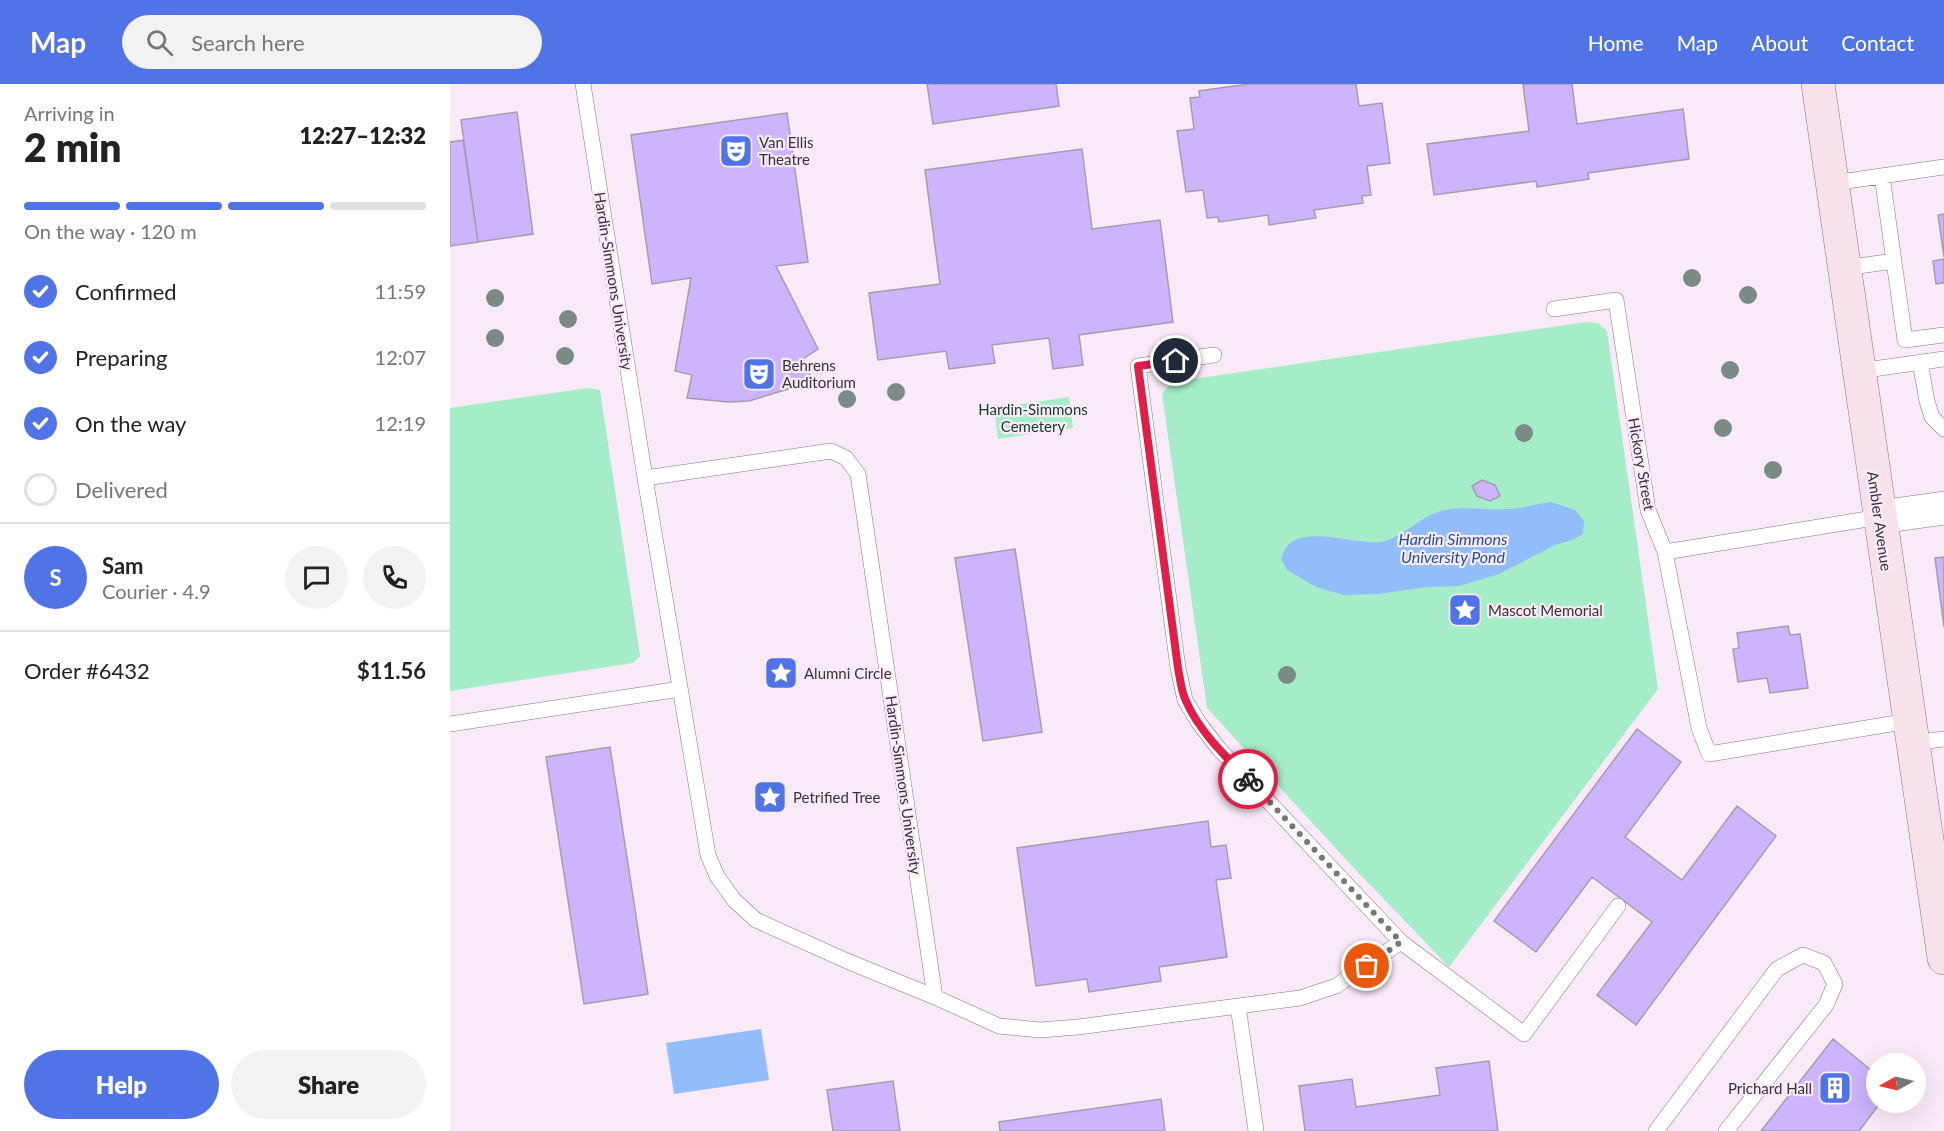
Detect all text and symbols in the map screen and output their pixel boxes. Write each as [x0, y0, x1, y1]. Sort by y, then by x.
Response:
search box [122, 15, 542, 69]
text: Map [30, 25, 86, 59]
icon: search [143, 26, 176, 59]
text: Search here [191, 29, 305, 56]
text: Home [1588, 30, 1644, 55]
text: Map [1677, 30, 1718, 55]
text: About [1751, 30, 1808, 55]
text: Contact [1841, 30, 1914, 55]
text: Arriving in [24, 101, 115, 125]
text: 12:27–12:32 [300, 122, 426, 149]
text: 2 min [24, 124, 121, 170]
theatre icon: Van Ellis Theatre [718, 133, 754, 169]
place label: Van Ellis Theatre [759, 133, 814, 168]
street label: Hardin-Simmons University [591, 191, 637, 372]
text: On the way · 120 m [24, 219, 197, 243]
icon: check [24, 275, 57, 308]
text: Confirmed [75, 278, 177, 305]
text: 11:59 [375, 279, 426, 303]
pin [1150, 335, 1201, 386]
icon: check [24, 341, 57, 374]
text: Preparing [75, 344, 167, 371]
icon: home [1159, 344, 1192, 377]
text: 12:07 [375, 345, 426, 369]
theatre icon: Behrens Auditorium [741, 356, 777, 392]
place label: Behrens Auditorium [782, 356, 856, 391]
park label: Hardin-Simmons Cemetery [978, 400, 1088, 435]
icon: check [24, 407, 57, 440]
text: On the way [75, 410, 186, 437]
text: 12:19 [375, 411, 426, 435]
street label: Hickory Street [1625, 416, 1659, 512]
street label: Ambler Avenue [1864, 470, 1896, 572]
text: Delivered [75, 476, 168, 503]
water label: Hardin Simmons University Pond [1399, 529, 1508, 566]
button: chat [285, 546, 348, 609]
button: phone [363, 546, 426, 609]
text: Sam [102, 552, 144, 579]
text: S [49, 564, 62, 591]
text: Courier · 4.9 [102, 579, 211, 603]
place icon: Mascot Memorial [1447, 592, 1483, 628]
place label: Mascot Memorial [1488, 601, 1603, 619]
place icon: Alumni Circle [763, 655, 799, 691]
text: Order #6432 [24, 657, 150, 684]
text: $11.56 [357, 657, 426, 684]
place label: Alumni Circle [804, 664, 892, 682]
street label: Hardin-Simmons University [883, 695, 925, 876]
courier [1218, 749, 1278, 809]
icon: bike [1232, 763, 1265, 796]
place icon: Petrified Tree [752, 779, 788, 815]
place label: Petrified Tree [793, 788, 880, 806]
pin [1341, 940, 1392, 991]
icon: bag [1350, 949, 1383, 982]
button: Help [24, 1050, 219, 1119]
button: Share [231, 1050, 426, 1119]
north arrow [1866, 1053, 1926, 1113]
map controls [1866, 1053, 1926, 1113]
building icon: Prichard Hall [1817, 1070, 1853, 1106]
place label: Prichard Hall [1728, 1079, 1812, 1097]

